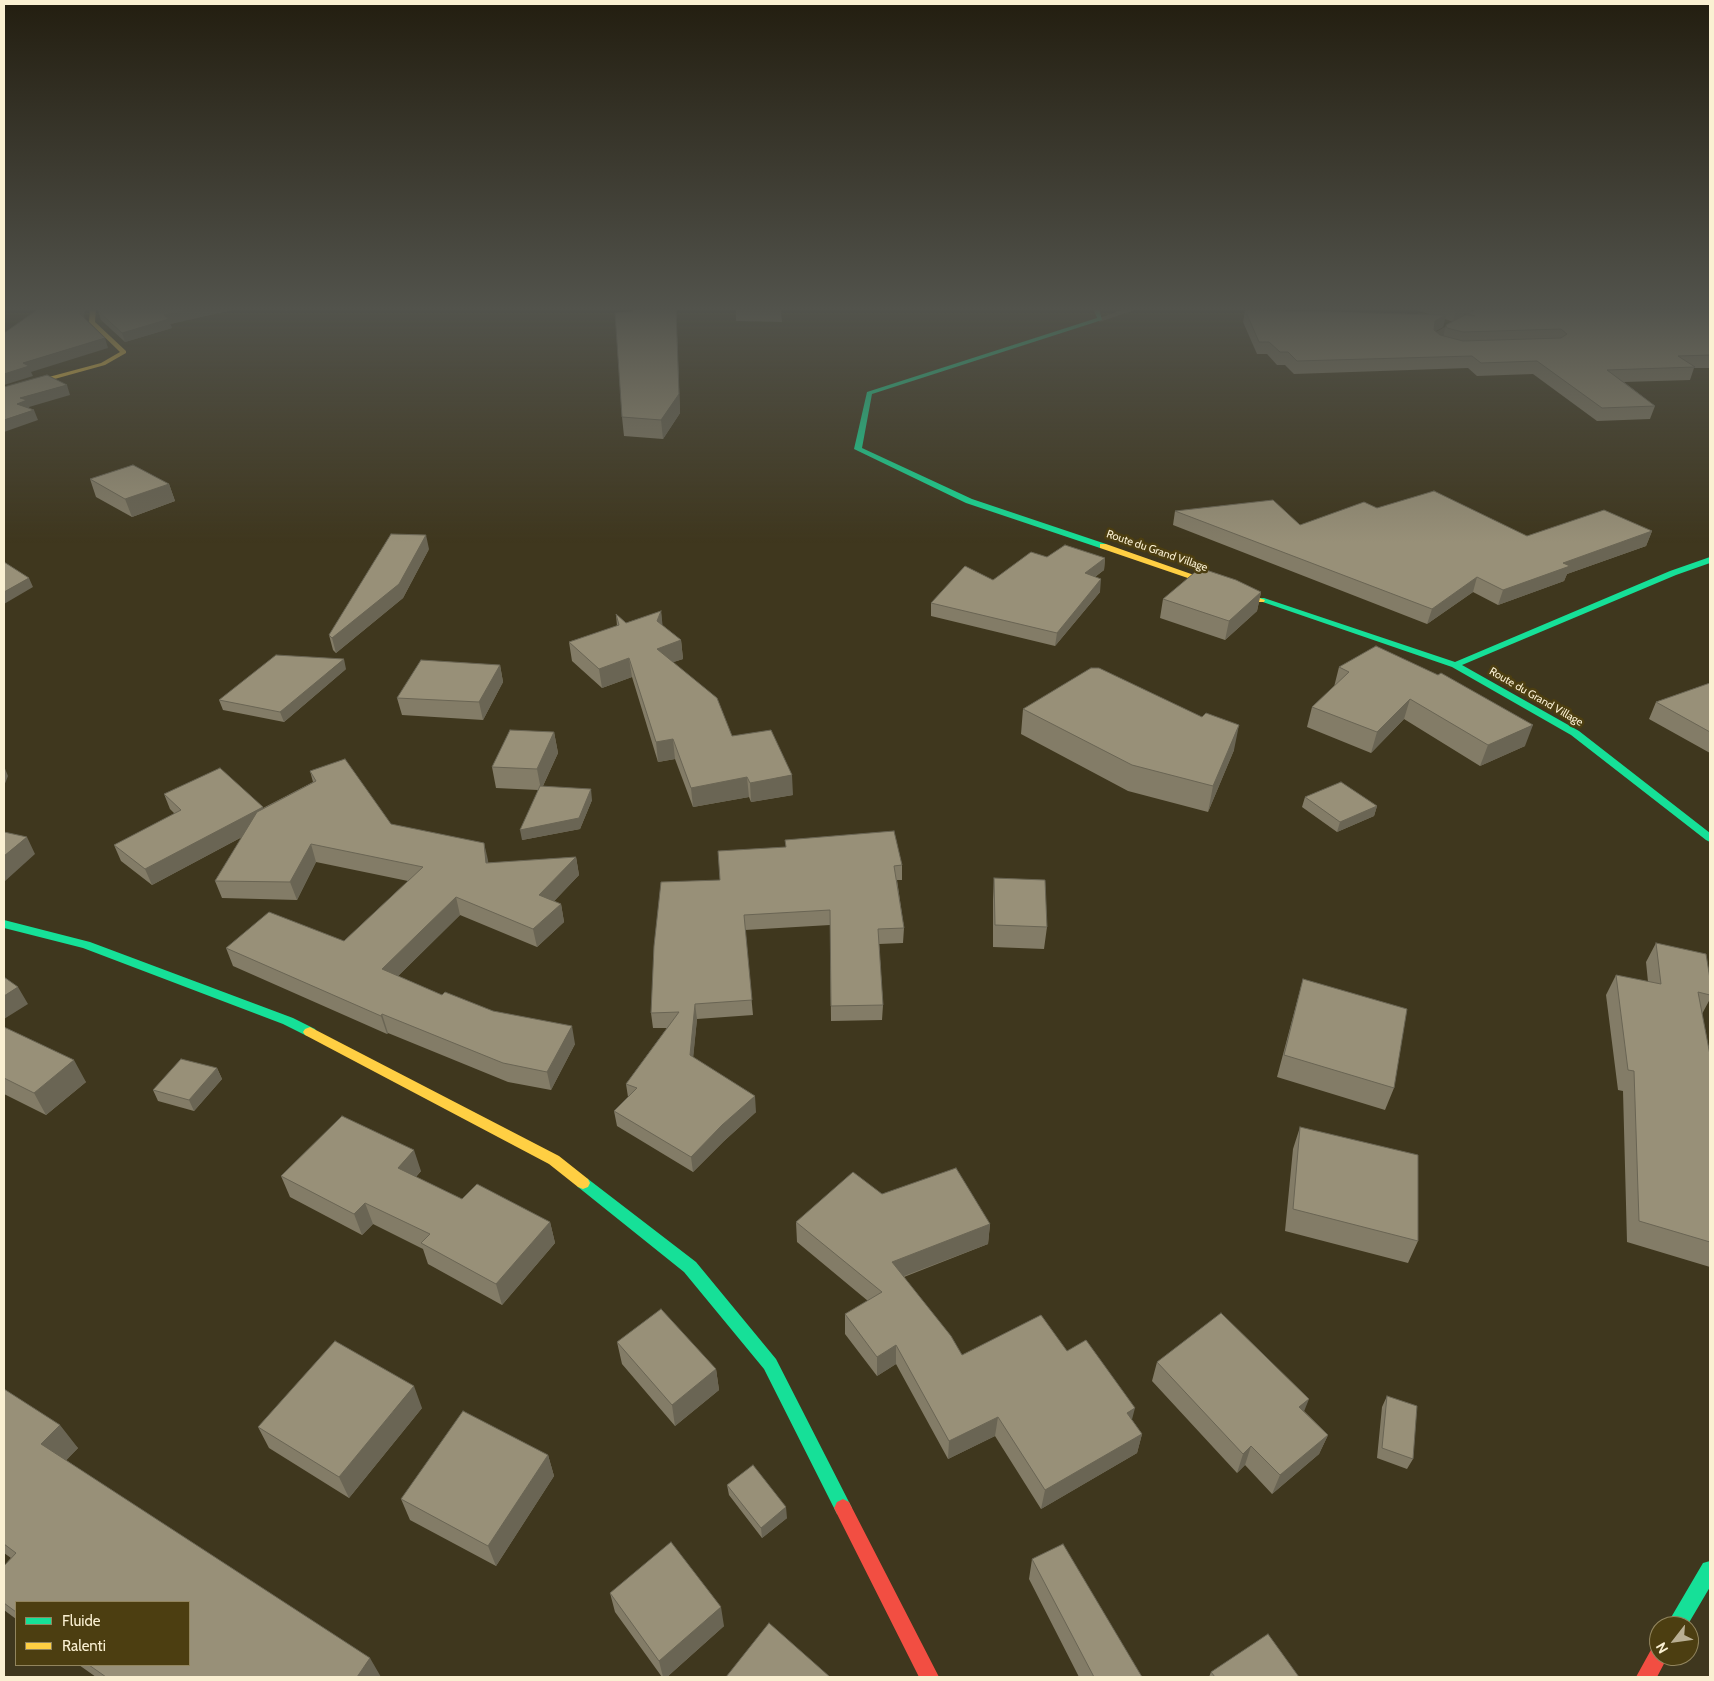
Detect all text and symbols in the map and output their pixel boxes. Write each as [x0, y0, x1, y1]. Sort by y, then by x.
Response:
street label: Route du Grand Village [1105, 527, 1209, 575]
street label: Route du Grand Village [1487, 665, 1585, 729]
legend [15, 1601, 190, 1666]
text: Fluide [62, 1612, 100, 1630]
north arrow [1649, 1616, 1699, 1666]
text: Ralenti [62, 1637, 106, 1655]
text: N [1652, 1639, 1672, 1657]

